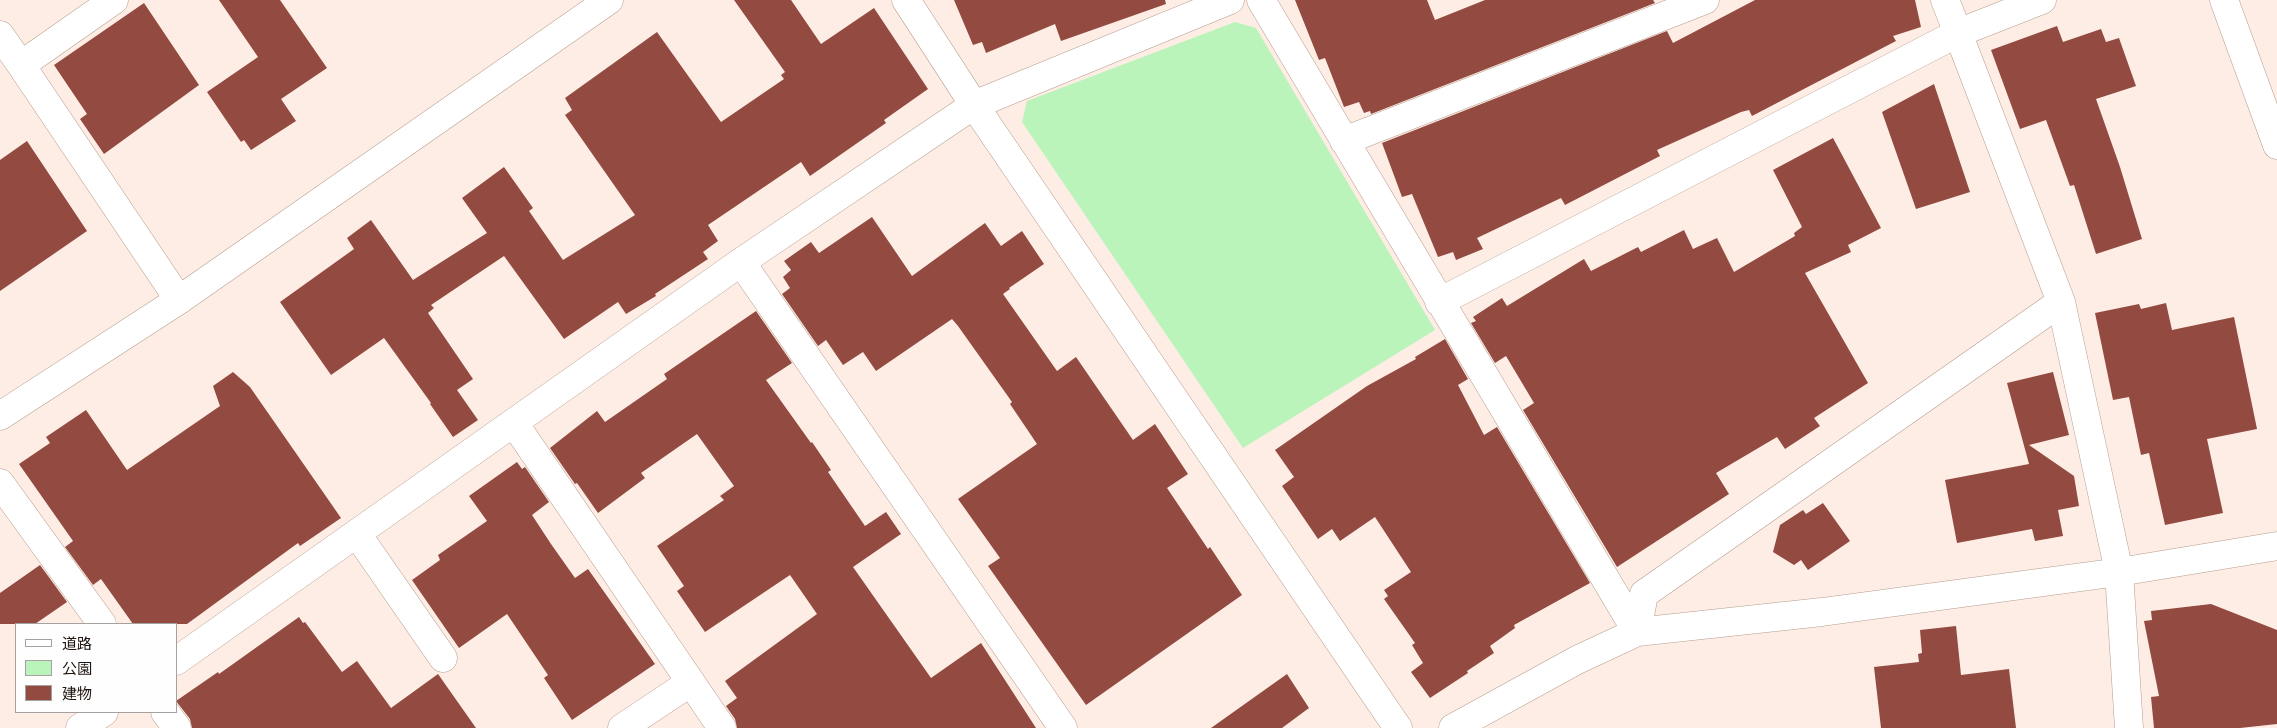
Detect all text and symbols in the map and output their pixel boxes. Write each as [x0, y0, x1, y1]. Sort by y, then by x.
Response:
legend [15, 623, 178, 713]
text: 道路 [62, 635, 92, 653]
text: 公園 [62, 660, 92, 678]
text: 建物 [62, 685, 92, 703]

